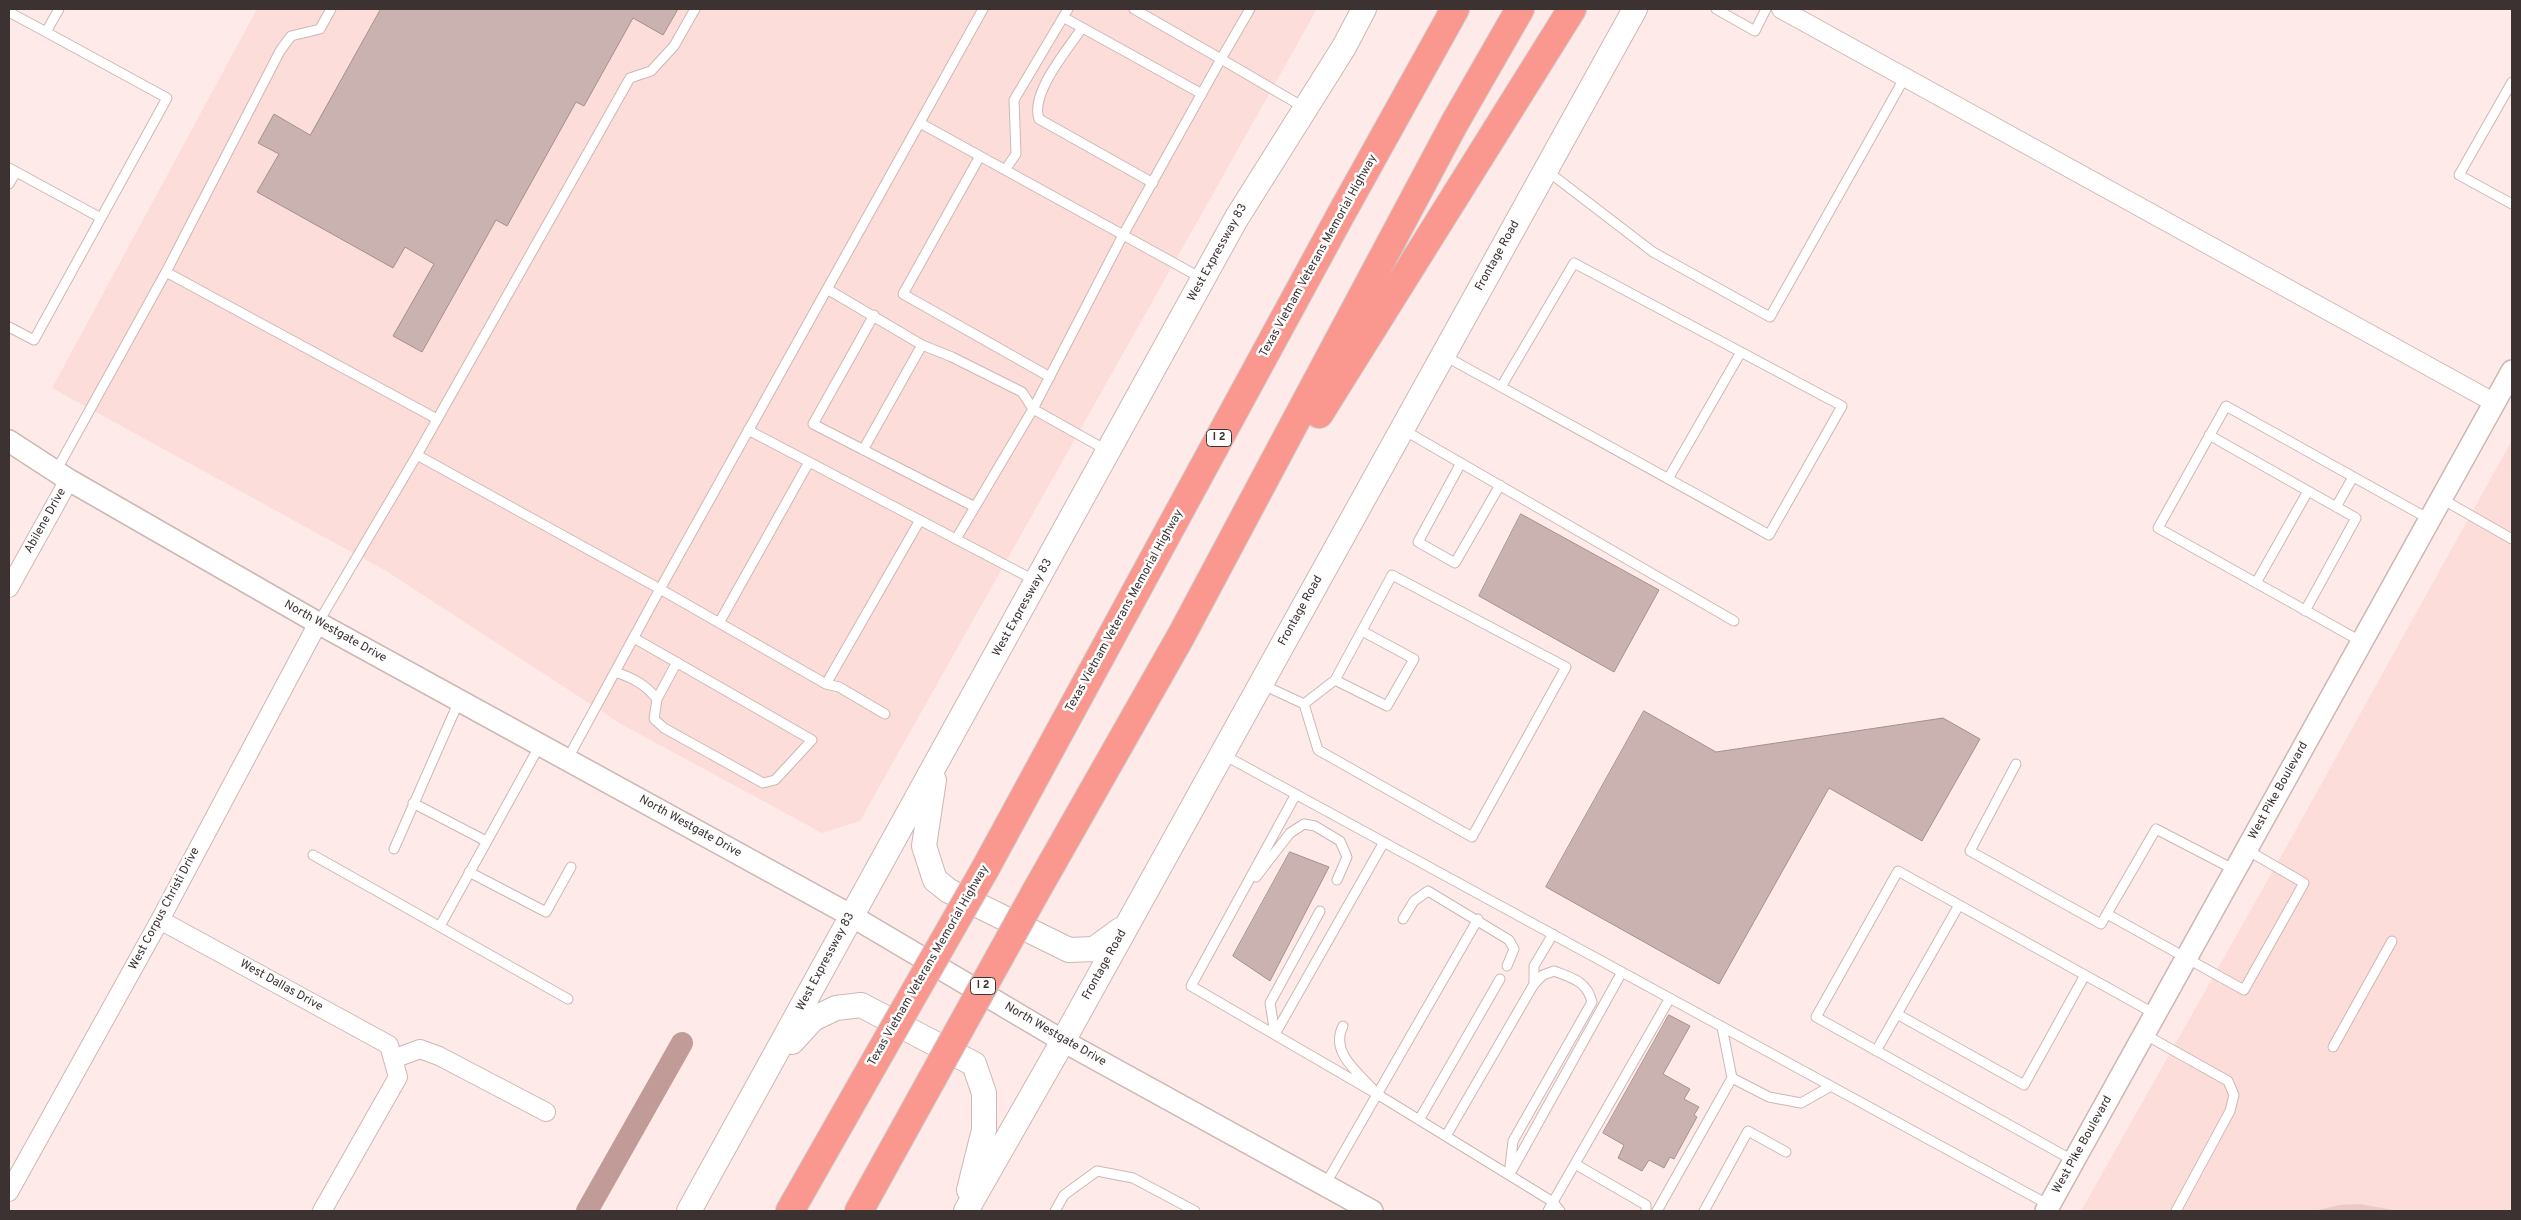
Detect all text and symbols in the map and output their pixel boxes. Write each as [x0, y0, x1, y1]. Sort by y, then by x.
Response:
street label: Texas Vietnam Veterans Memorial Highway [1257, 152, 1381, 360]
street label: West Expressway 83 [1185, 202, 1251, 304]
street label: Frontage Road [1473, 218, 1523, 294]
road number: I 2 [1206, 429, 1232, 446]
street label: Abilene Drive [22, 486, 70, 556]
street label: Texas Vietnam Veterans Memorial Highway [1063, 507, 1187, 715]
street label: West Expressway 83 [990, 557, 1056, 659]
street label: Frontage Road [1276, 573, 1326, 649]
street label: North Westgate Drive [281, 598, 389, 666]
street label: West Pike Boulevard [2246, 740, 2312, 842]
street label: North Westgate Drive [636, 793, 744, 861]
street label: West Corpus Christi Drive [127, 845, 203, 973]
street label: Texas Vietnam Veterans Memorial Highway [865, 863, 993, 1069]
street label: West Expressway 83 [794, 910, 858, 1014]
street label: Frontage Road [1080, 927, 1130, 1003]
street label: West Dallas Drive [237, 957, 325, 1015]
road number: I 2 [970, 978, 996, 994]
street label: North Westgate Drive [1002, 1000, 1108, 1070]
street label: West Pike Boulevard [2050, 1094, 2116, 1196]

